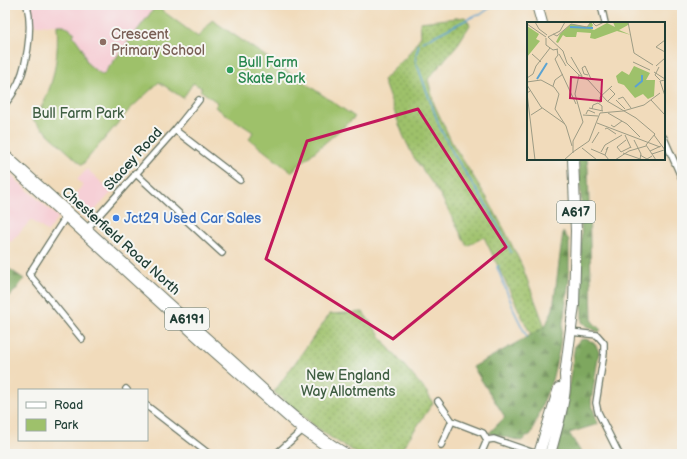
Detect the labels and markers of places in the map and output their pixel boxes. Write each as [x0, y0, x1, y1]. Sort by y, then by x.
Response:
place label: Crescent Primary School [111, 26, 205, 59]
marker: Crescent Primary School [98, 37, 108, 47]
place label: Bull Farm Skate Park [238, 54, 305, 87]
marker: Bull Farm Skate Park [225, 65, 235, 75]
place label: Jct29 Used Car Sales [124, 210, 261, 227]
marker: Jct29 Used Car Sales [111, 213, 121, 223]

